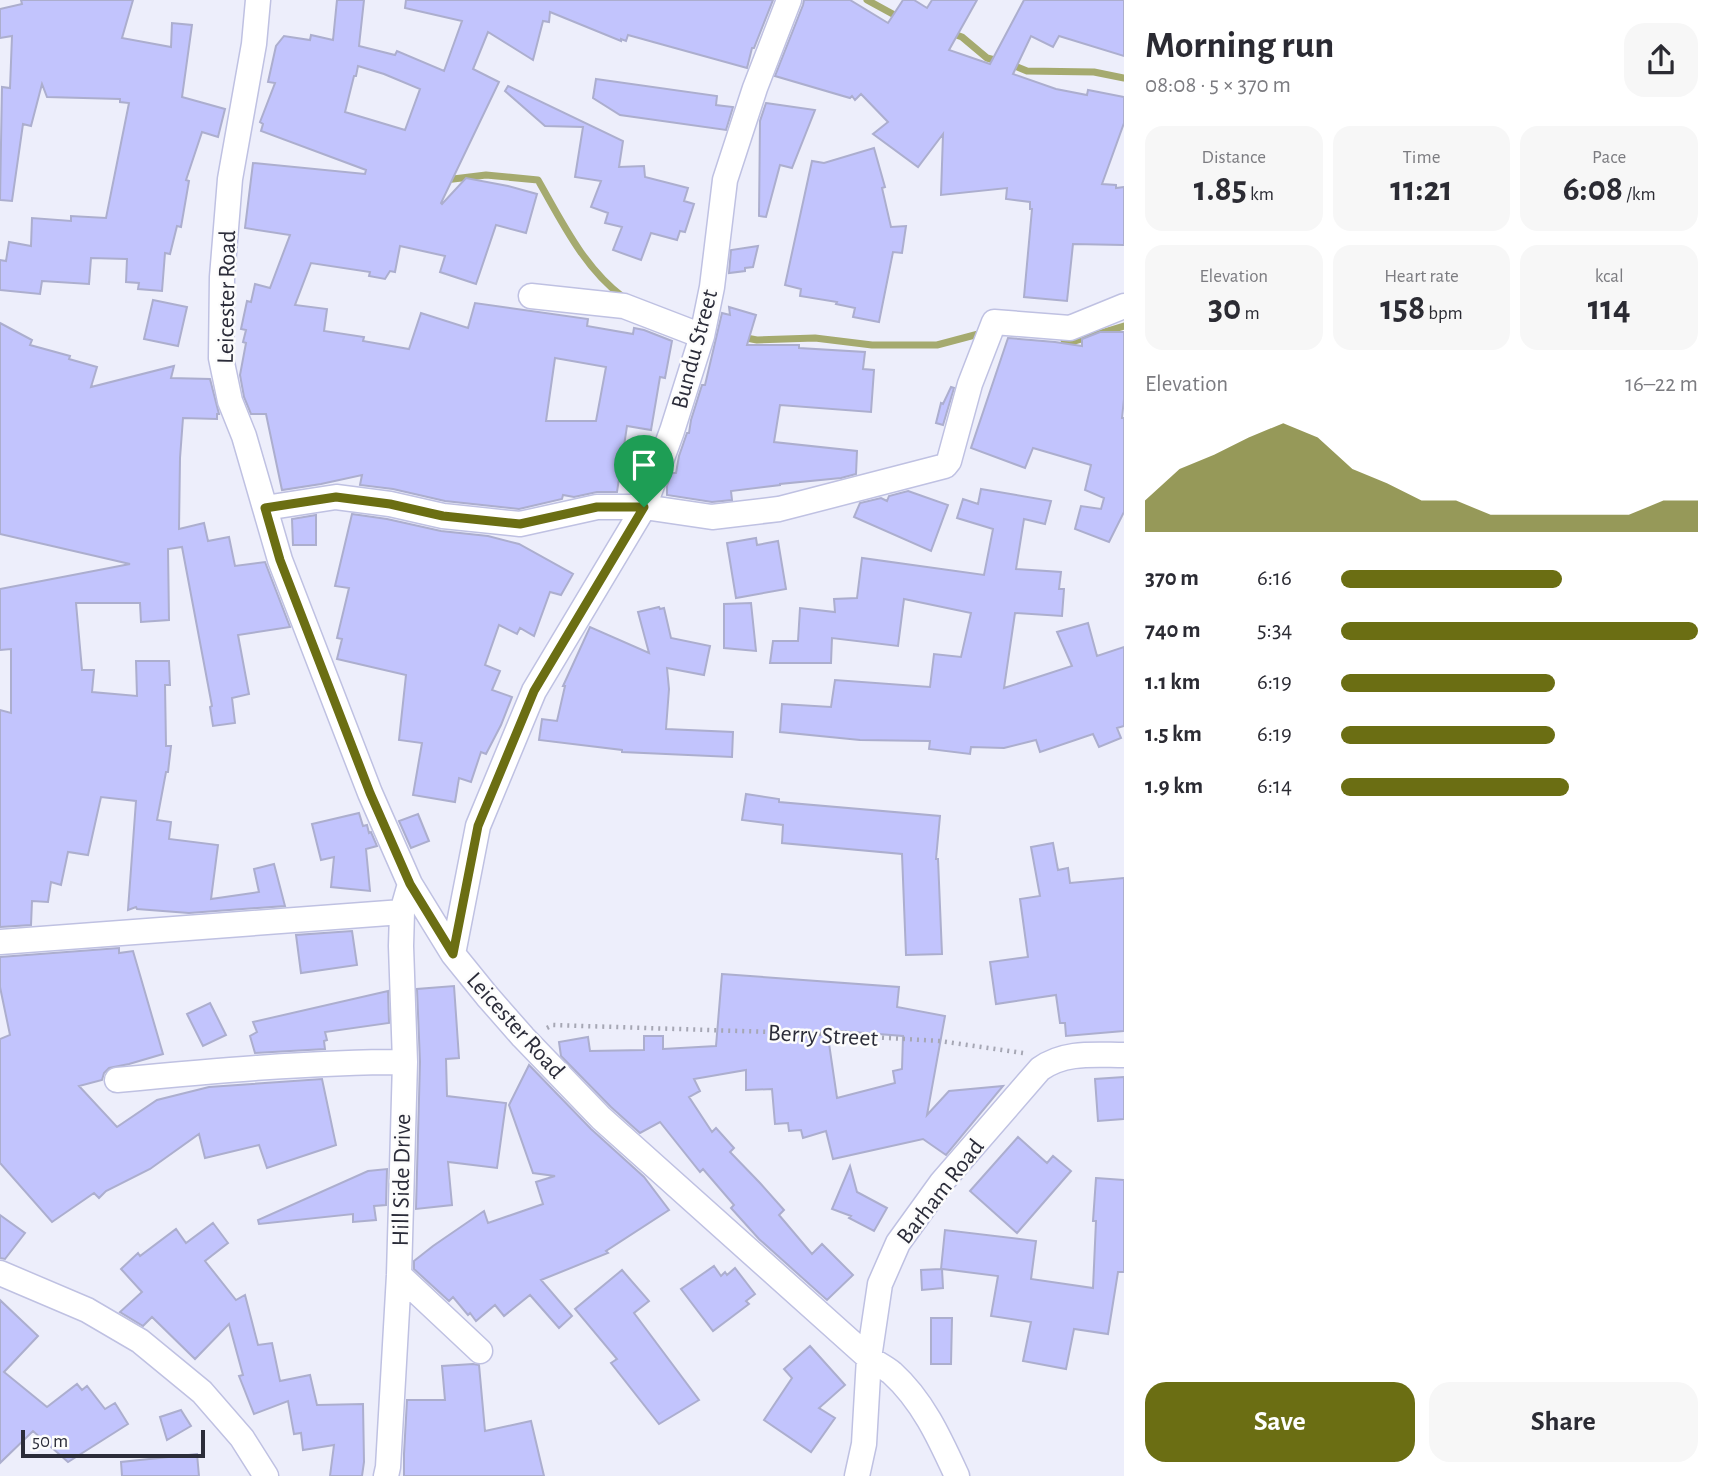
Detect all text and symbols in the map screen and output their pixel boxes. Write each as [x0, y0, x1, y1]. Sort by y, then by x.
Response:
button: share [1624, 23, 1698, 97]
text: Morning run [1145, 27, 1334, 65]
text: 08:08 · 5 × 370 m [1145, 74, 1291, 97]
text: Distance [1202, 148, 1266, 167]
text: Time [1403, 148, 1440, 167]
text: Pace [1592, 148, 1626, 167]
text: 1.85 [1194, 172, 1247, 207]
text: 11:21 [1390, 172, 1453, 207]
text: 6:08 [1563, 172, 1623, 207]
text: km [1247, 185, 1274, 204]
text: /km [1623, 185, 1656, 204]
street label: Leicester Road [214, 230, 240, 364]
text: Elevation [1199, 267, 1268, 286]
text: Heart rate [1384, 267, 1459, 286]
text: kcal [1595, 267, 1624, 286]
street label: Bundu Street [668, 287, 722, 411]
text: 30 [1208, 291, 1241, 326]
text: 158 [1380, 291, 1425, 326]
text: 114 [1588, 291, 1631, 326]
text: m [1241, 304, 1260, 323]
text: bpm [1425, 304, 1463, 323]
text: Elevation [1145, 373, 1228, 396]
text: 16–22 m [1625, 373, 1698, 396]
pin [614, 435, 674, 507]
icon: arrive [625, 446, 663, 484]
text: 370 m [1145, 567, 1199, 590]
text: 6:16 [1257, 567, 1292, 590]
text: 740 m [1145, 619, 1201, 642]
text: 5:34 [1257, 619, 1292, 642]
text: 1.1 km [1145, 671, 1200, 694]
text: 6:19 [1257, 671, 1292, 694]
text: 1.5 km [1145, 723, 1202, 746]
text: 6:19 [1257, 723, 1292, 746]
text: 1.9 km [1145, 775, 1203, 798]
text: 6:14 [1257, 775, 1292, 798]
street label: Leicester Road [462, 968, 569, 1083]
street label: Berry Street [767, 1021, 879, 1051]
street label: Hill Side Drive [389, 1114, 415, 1246]
street label: Barham Road [893, 1135, 989, 1249]
button: Save [1145, 1382, 1415, 1462]
button: Share [1429, 1382, 1698, 1462]
scale bar [21, 1427, 205, 1459]
text: 50 m [32, 1432, 68, 1451]

